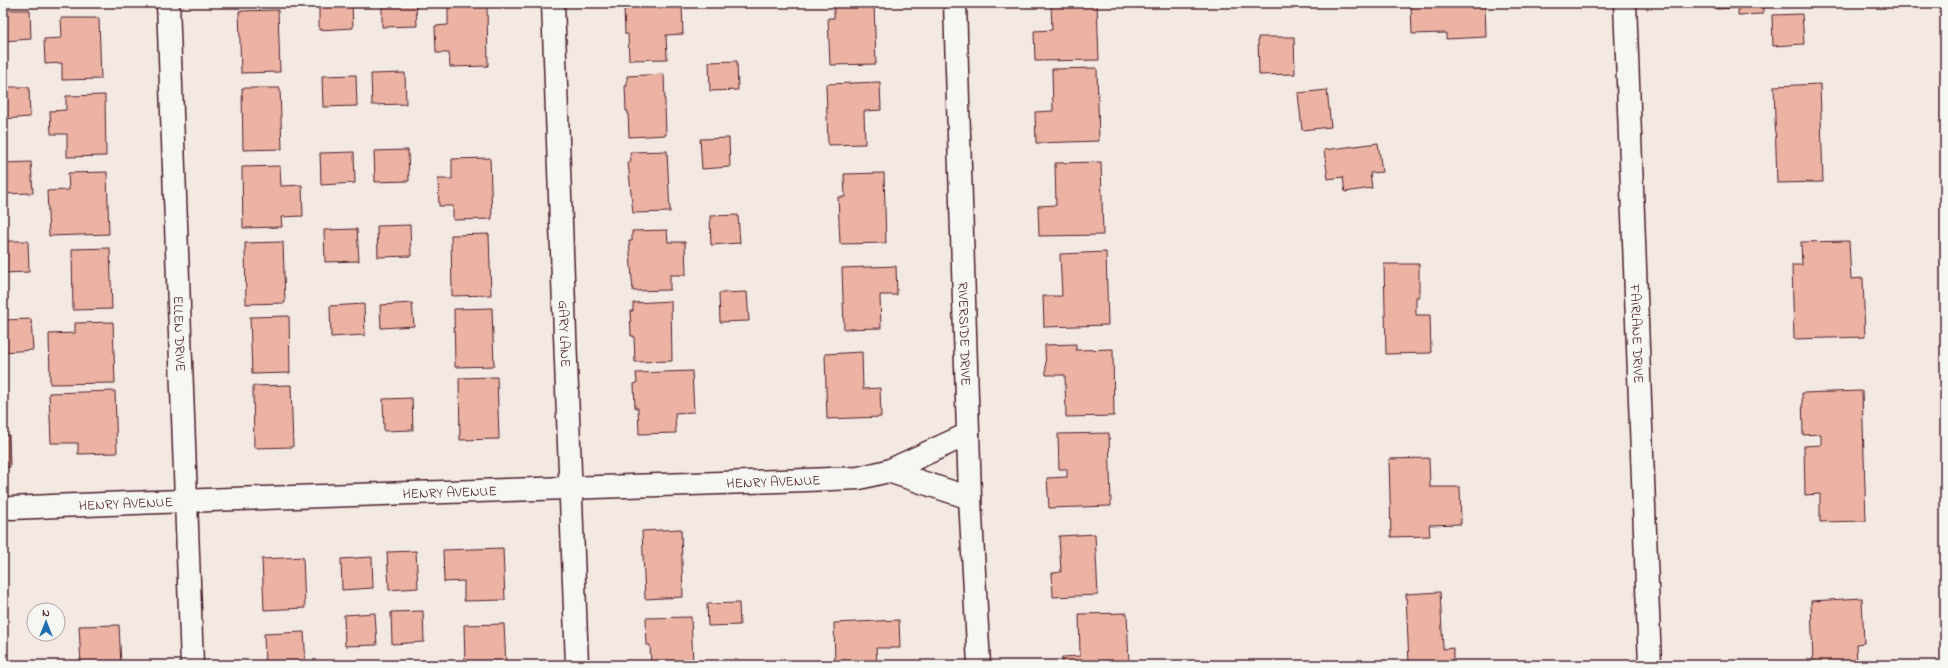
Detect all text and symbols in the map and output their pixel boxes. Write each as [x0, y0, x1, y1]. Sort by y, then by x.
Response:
street label: RIVERSIDE DRIVE [951, 282, 976, 386]
street label: FAIRLANE DRIVE [1624, 283, 1648, 384]
street label: ELLEN DRIVE [167, 296, 190, 372]
street label: GARY LANE [552, 300, 575, 368]
street label: HENRY AVENUE [726, 470, 821, 495]
street label: HENRY AVENUE [402, 481, 497, 505]
street label: HENRY AVENUE [78, 492, 173, 517]
north arrow [26, 602, 66, 642]
text: N [42, 605, 50, 621]

